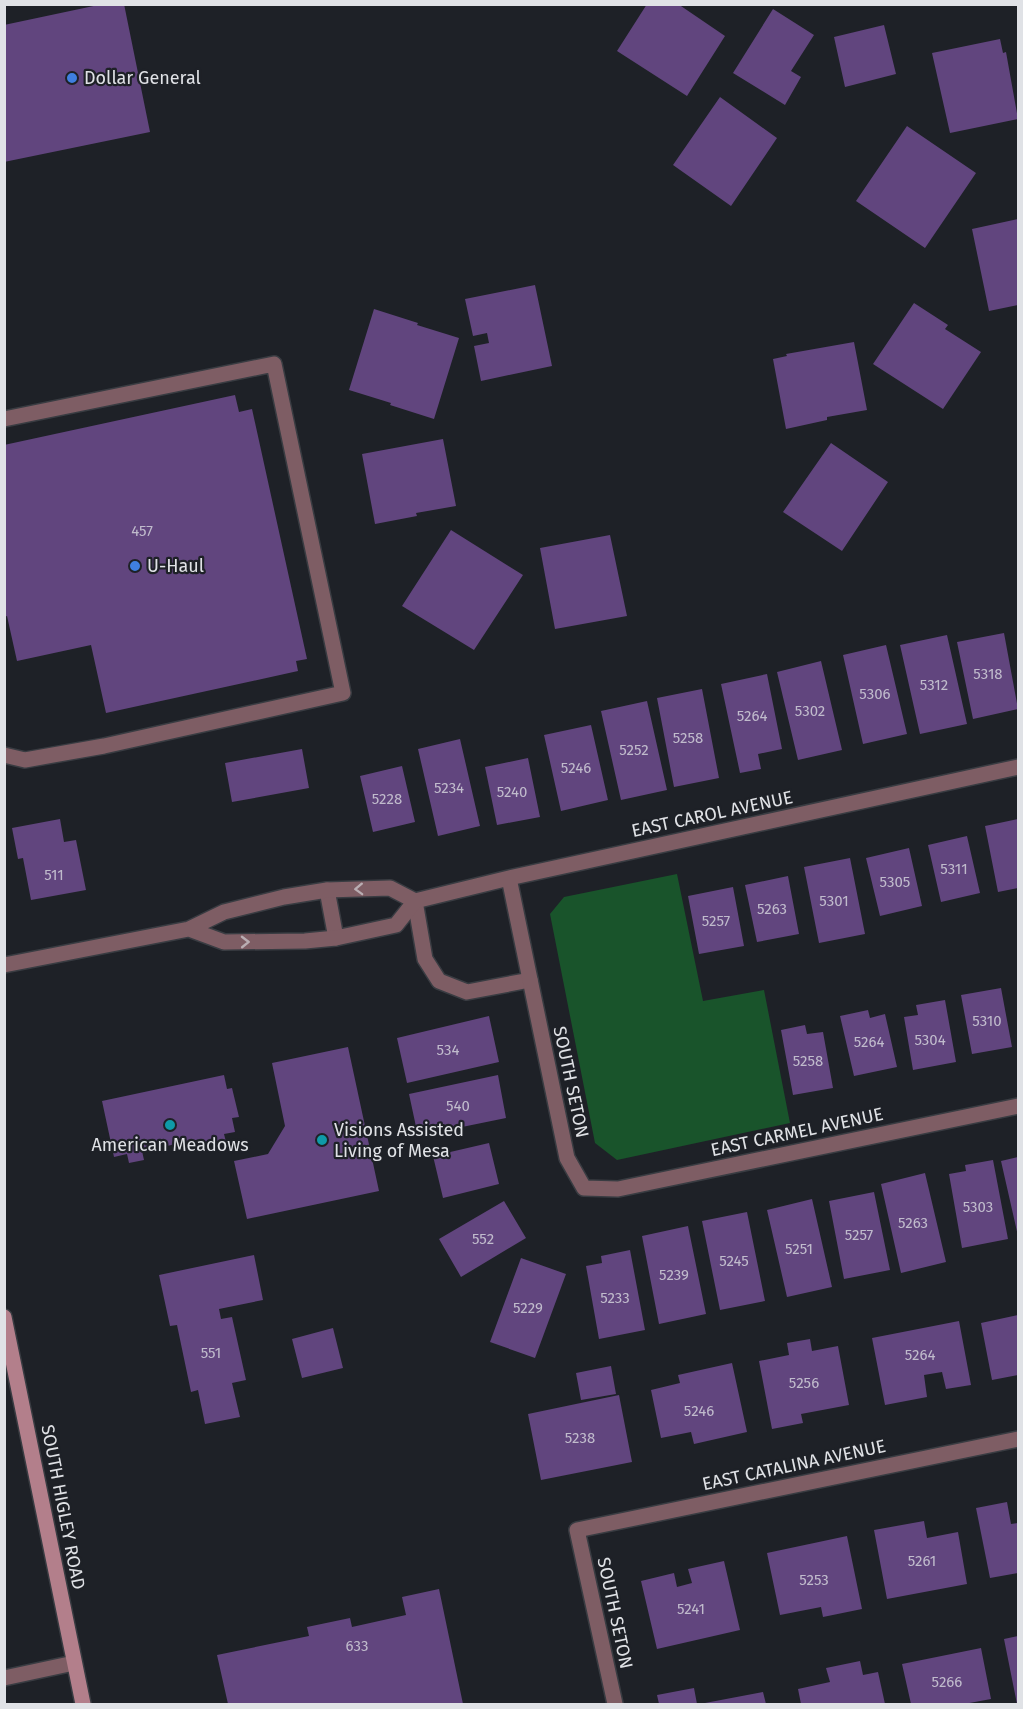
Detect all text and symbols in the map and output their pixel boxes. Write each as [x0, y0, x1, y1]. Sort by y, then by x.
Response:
place label: Dollar General [84, 67, 201, 89]
marker: Dollar General [65, 71, 79, 85]
house number: 457 [131, 522, 153, 540]
place label: U-Haul [147, 555, 204, 577]
marker: U-Haul [128, 559, 142, 573]
house number: 5318 [973, 665, 1003, 683]
house number: 5312 [920, 676, 948, 694]
house number: 5306 [859, 685, 891, 703]
house number: 5302 [795, 702, 825, 720]
house number: 5264 [737, 707, 767, 725]
house number: 5258 [673, 729, 703, 747]
house number: 5252 [619, 741, 649, 759]
house number: 5246 [561, 759, 591, 777]
house number: 5234 [434, 779, 464, 797]
house number: 5240 [497, 783, 527, 801]
street label: EAST CAROL AVENUE [629, 786, 795, 842]
house number: 5228 [372, 790, 402, 808]
house number: 5311 [940, 860, 968, 878]
house number: 511 [44, 866, 64, 884]
house number: 5305 [880, 873, 910, 891]
one-way arrow [355, 882, 364, 895]
house number: 5301 [819, 892, 849, 910]
house number: 5263 [757, 900, 787, 918]
house number: 5257 [702, 912, 731, 930]
one-way arrow [241, 936, 250, 948]
house number: 5310 [972, 1012, 1002, 1030]
street label: SOUTH SETON [548, 1024, 594, 1140]
house number: 5304 [914, 1031, 946, 1049]
house number: 5264 [854, 1033, 884, 1051]
house number: 534 [437, 1041, 459, 1059]
house number: 5258 [793, 1052, 823, 1070]
house number: 540 [446, 1097, 470, 1115]
street label: EAST CARMEL AVENUE [709, 1103, 885, 1161]
marker: American Meadows [163, 1118, 177, 1132]
place label: Visions Assisted Living of Mesa [334, 1119, 464, 1162]
marker: Visions Assisted Living of Mesa [315, 1133, 329, 1147]
place label: American Meadows [91, 1134, 249, 1156]
house number: 5303 [963, 1198, 993, 1216]
house number: 5263 [898, 1214, 928, 1232]
house number: 5257 [845, 1226, 874, 1244]
house number: 552 [472, 1230, 494, 1248]
house number: 5251 [785, 1240, 813, 1258]
house number: 5245 [719, 1252, 749, 1270]
house number: 5239 [659, 1266, 689, 1284]
house number: 5233 [600, 1289, 630, 1307]
house number: 5229 [513, 1299, 543, 1317]
house number: 551 [201, 1344, 221, 1362]
house number: 5264 [905, 1346, 935, 1364]
house number: 5256 [789, 1374, 819, 1392]
house number: 5246 [684, 1402, 714, 1420]
street label: SOUTH HIGLEY ROAD [36, 1423, 90, 1591]
house number: 5238 [565, 1429, 595, 1447]
street label: EAST CATALINA AVENUE [700, 1435, 888, 1495]
house number: 5261 [908, 1552, 936, 1570]
street label: SOUTH SETON [592, 1555, 638, 1671]
house number: 5253 [799, 1571, 829, 1589]
house number: 5241 [677, 1600, 705, 1618]
house number: 633 [346, 1637, 368, 1655]
house number: 5266 [932, 1673, 962, 1691]

